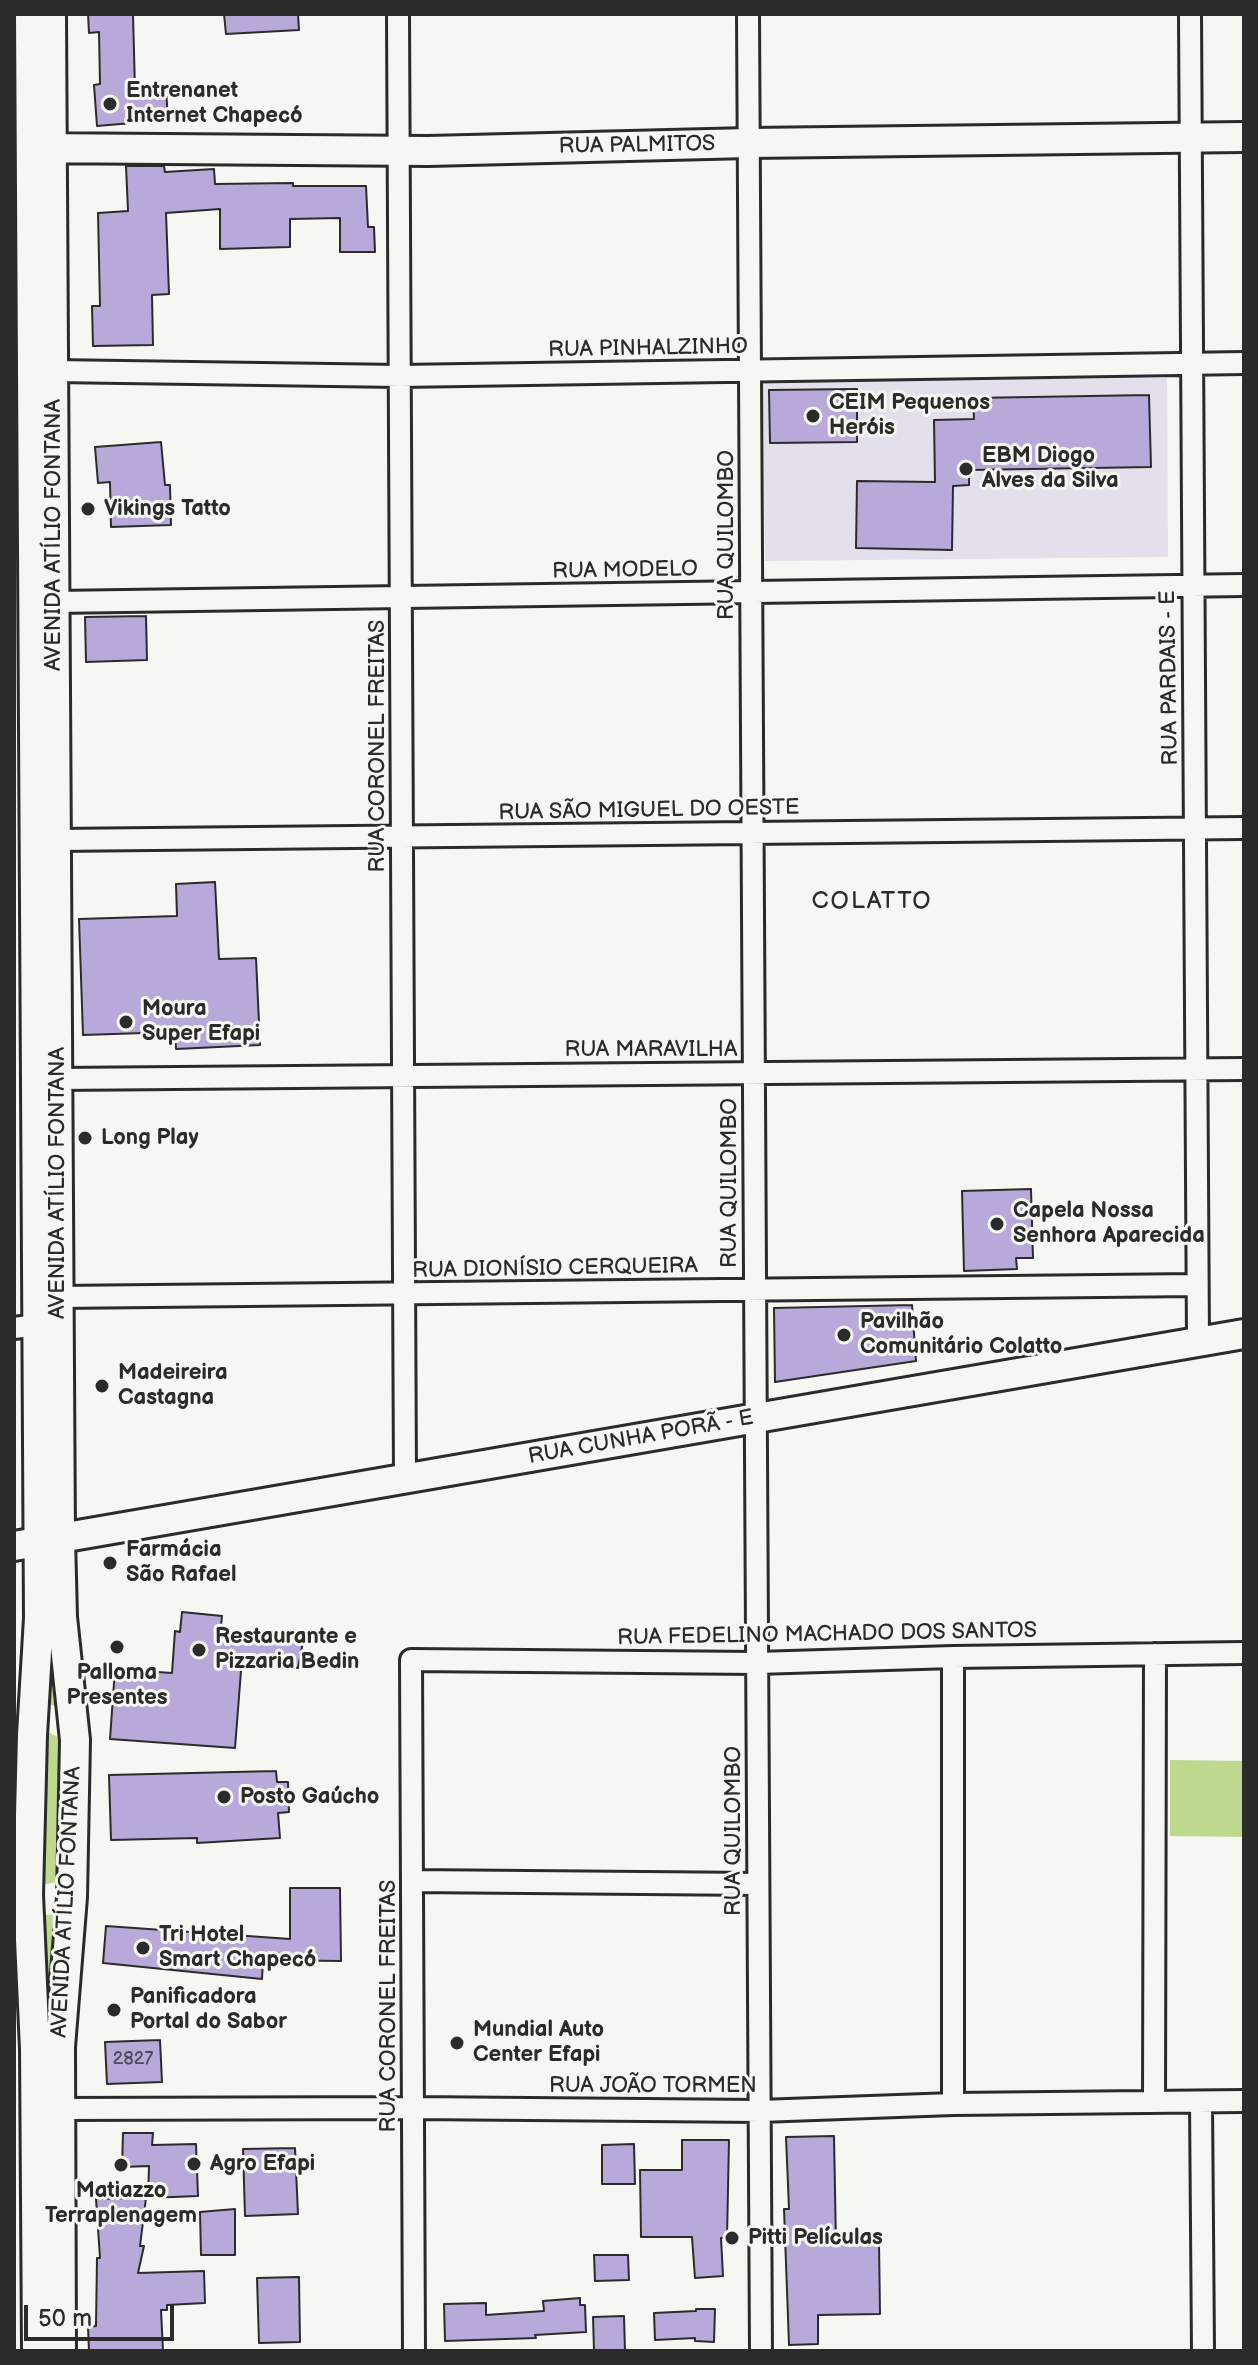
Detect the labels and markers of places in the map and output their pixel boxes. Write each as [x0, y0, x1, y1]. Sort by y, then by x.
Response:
place label: Entrenanet Internet Chapecó [126, 78, 303, 130]
marker: Entrenanet Internet Chapecó [101, 95, 119, 113]
place label: CEIM Pequenos Heróis [829, 390, 990, 442]
marker: CEIM Pequenos Heróis [804, 407, 822, 425]
place label: EBM Diogo Alves da Silva [982, 443, 1119, 494]
marker: EBM Diogo Alves da Silva [957, 460, 975, 478]
place label: Vikings Tatto [104, 496, 231, 522]
marker: Vikings Tatto [79, 500, 97, 518]
place label: Moura Super Efapi [142, 996, 260, 1048]
marker: Moura Super Efapi [117, 1013, 135, 1031]
place label: Long Play [101, 1125, 199, 1151]
marker: Long Play [76, 1129, 94, 1147]
place label: Capela Nossa Senhora Aparecida [1013, 1198, 1205, 1250]
marker: Capela Nossa Senhora Aparecida [988, 1215, 1006, 1233]
place label: Pavilhão Comunitário Colatto [860, 1309, 1062, 1360]
marker: Pavilhão Comunitário Colatto [835, 1326, 853, 1344]
place label: Madeireira Castagna [118, 1360, 228, 1412]
marker: Madeireira Castagna [93, 1377, 111, 1395]
place label: Farmácia São Rafael [126, 1537, 237, 1588]
marker: Farmácia São Rafael [101, 1554, 119, 1572]
place label: Restaurante e Pizzaria Bedin [215, 1624, 359, 1676]
marker: Palloma Presentes [108, 1638, 126, 1656]
marker: Restaurante e Pizzaria Bedin [190, 1641, 208, 1659]
place label: Palloma Presentes [67, 1660, 167, 1712]
place label: Posto Gaúcho [240, 1784, 379, 1810]
marker: Posto Gaúcho [215, 1788, 233, 1806]
place label: Tri Hotel Smart Chapecó [159, 1922, 316, 1974]
marker: Tri Hotel Smart Chapecó [134, 1939, 152, 1957]
place label: Panificadora Portal do Sabor [130, 1984, 287, 2036]
marker: Panificadora Portal do Sabor [105, 2001, 123, 2019]
place label: Mundial Auto Center Efapi [473, 2017, 604, 2068]
marker: Mundial Auto Center Efapi [448, 2034, 466, 2052]
place label: Agro Efapi [210, 2151, 315, 2177]
marker: Agro Efapi [185, 2155, 203, 2173]
marker: Matiazzo Terraplenagem [112, 2156, 130, 2174]
place label: Matiazzo Terraplenagem [45, 2178, 197, 2230]
place label: Pitti Películas [748, 2225, 883, 2251]
marker: Pitti Películas [723, 2229, 741, 2247]

